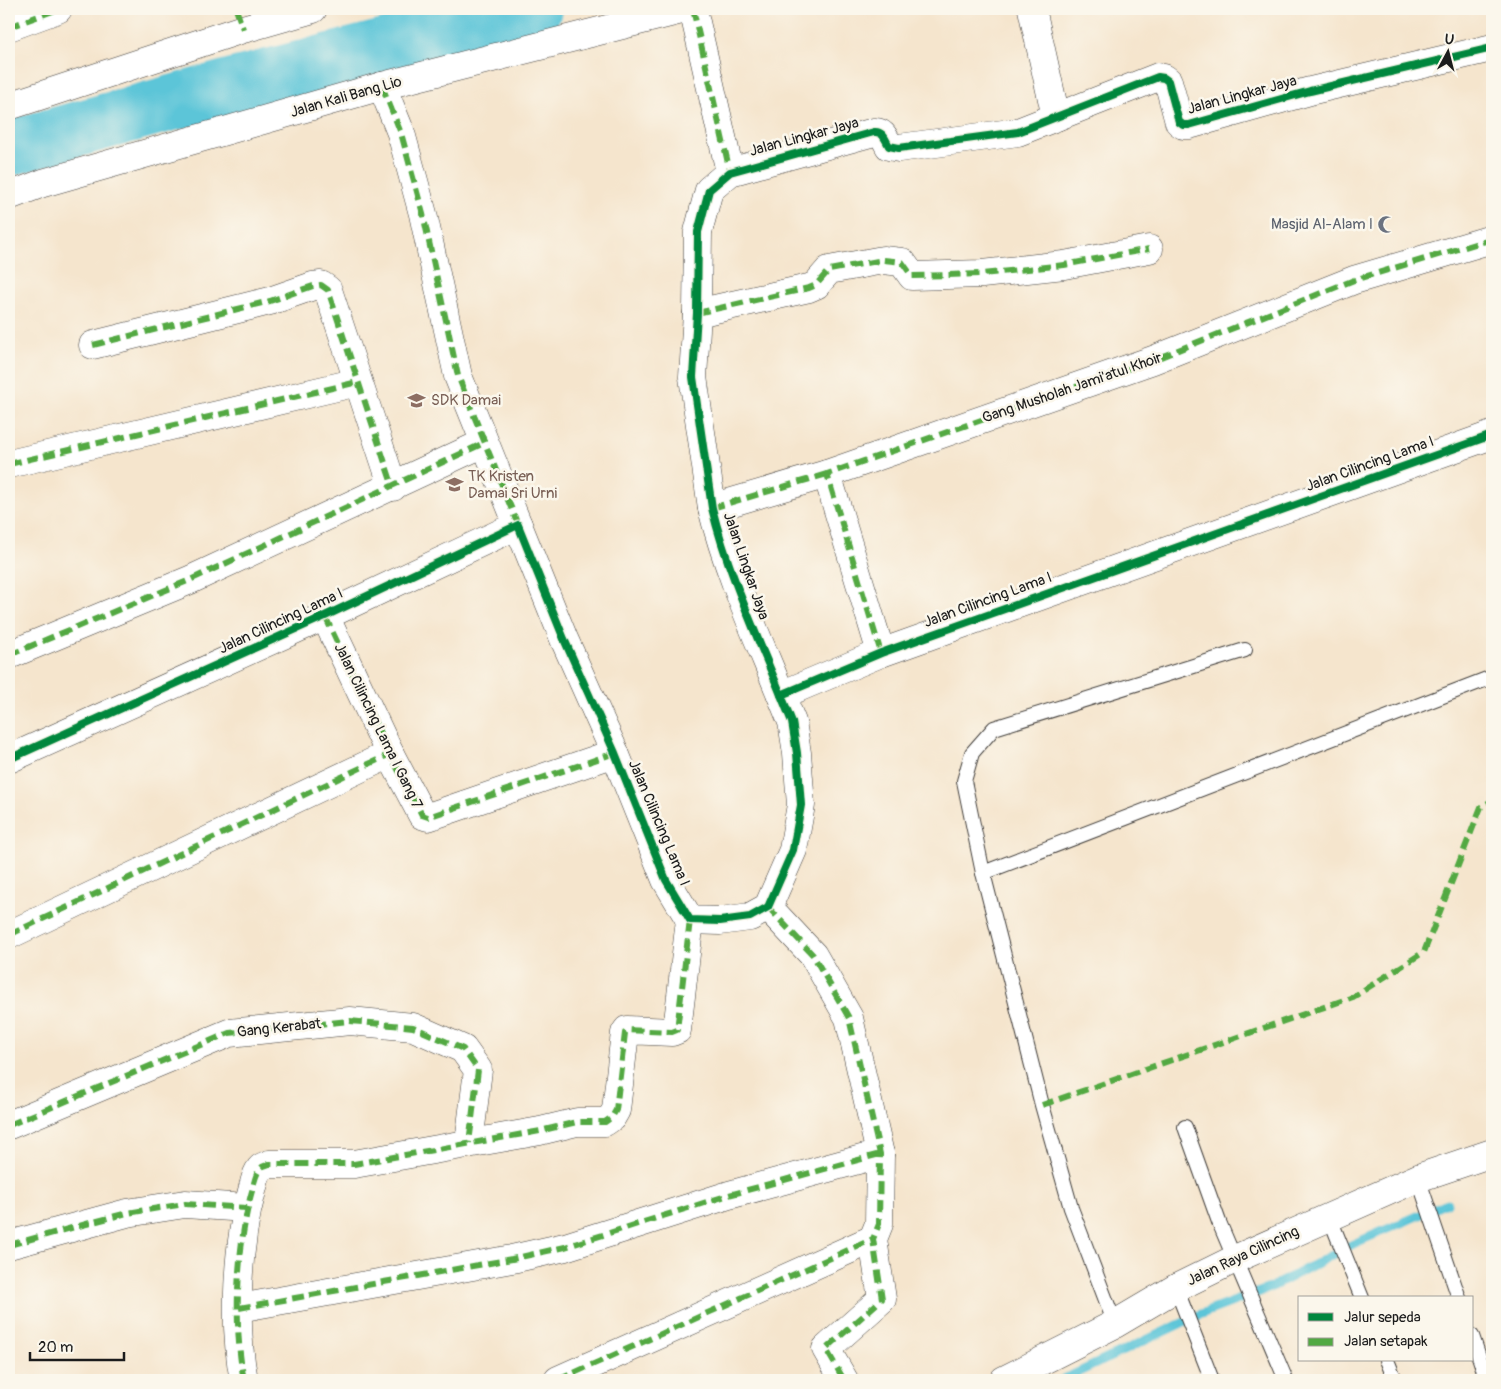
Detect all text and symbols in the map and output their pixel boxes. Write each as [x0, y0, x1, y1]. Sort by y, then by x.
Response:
north arrow [1424, 28, 1474, 78]
text: U [1444, 31, 1455, 49]
street label: Jalan Lingkar Jaya [1185, 71, 1299, 119]
street label: Jalan Kali Bang Lio [288, 72, 404, 122]
street label: Jalan Lingkar Jaya [747, 113, 861, 161]
mosque icon: Masjid Al-Alam I [1377, 214, 1397, 234]
place label: Masjid Al-Alam I [1271, 215, 1373, 234]
street label: Gang Musholah Jami'atul Khoir [980, 348, 1165, 428]
school or university icon: SDK Damai [407, 390, 427, 410]
place label: SDK Damai [431, 391, 501, 410]
street label: Jalan Cilincing Lama I [1303, 432, 1437, 496]
place label: TK Kristen Damai Sri Urni [468, 467, 557, 503]
school or university icon: TK Kristen Damai Sri Urni [444, 475, 464, 495]
street label: Jalan Lingkar Jaya [719, 510, 773, 622]
street label: Jalan Cilincing Lama I [921, 568, 1055, 632]
street label: Jalan Cilincing Lama I [216, 584, 346, 658]
street label: Jalan Cilincing Lama I Gang 7 [330, 640, 426, 812]
street label: Jalan Cilincing Lama I [624, 757, 694, 889]
street label: Gang Kerabat [236, 1014, 323, 1042]
street label: Jalan Raya Cilincing [1184, 1222, 1302, 1290]
legend [1298, 1296, 1474, 1362]
text: Jalur sepeda [1344, 1308, 1421, 1327]
scale bar [30, 1329, 124, 1361]
text: Jalan setapak [1344, 1332, 1428, 1351]
text: 20 m [38, 1338, 73, 1357]

